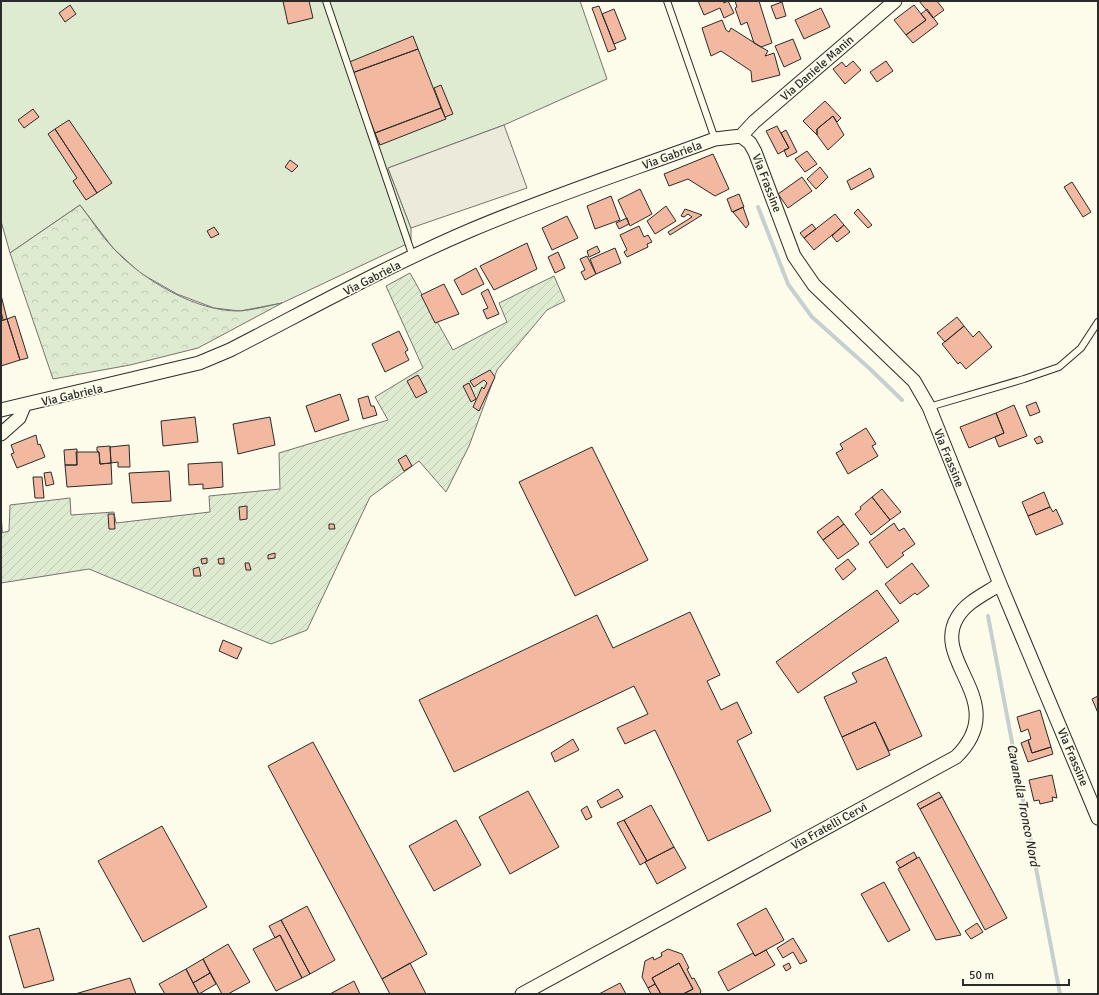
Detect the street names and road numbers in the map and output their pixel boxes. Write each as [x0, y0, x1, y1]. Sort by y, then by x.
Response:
street label: Via Daniele Manin [777, 32, 857, 104]
street label: Via Gabriela [640, 138, 704, 173]
street label: Via Frassine [748, 152, 785, 215]
street label: Via Gabriela [341, 258, 403, 299]
street label: Via Gabriela [40, 381, 104, 410]
street label: Via Frassine [930, 427, 967, 490]
street label: Via Frassine [1054, 726, 1091, 788]
street label: Via Fratelli Cervi [789, 799, 870, 853]

